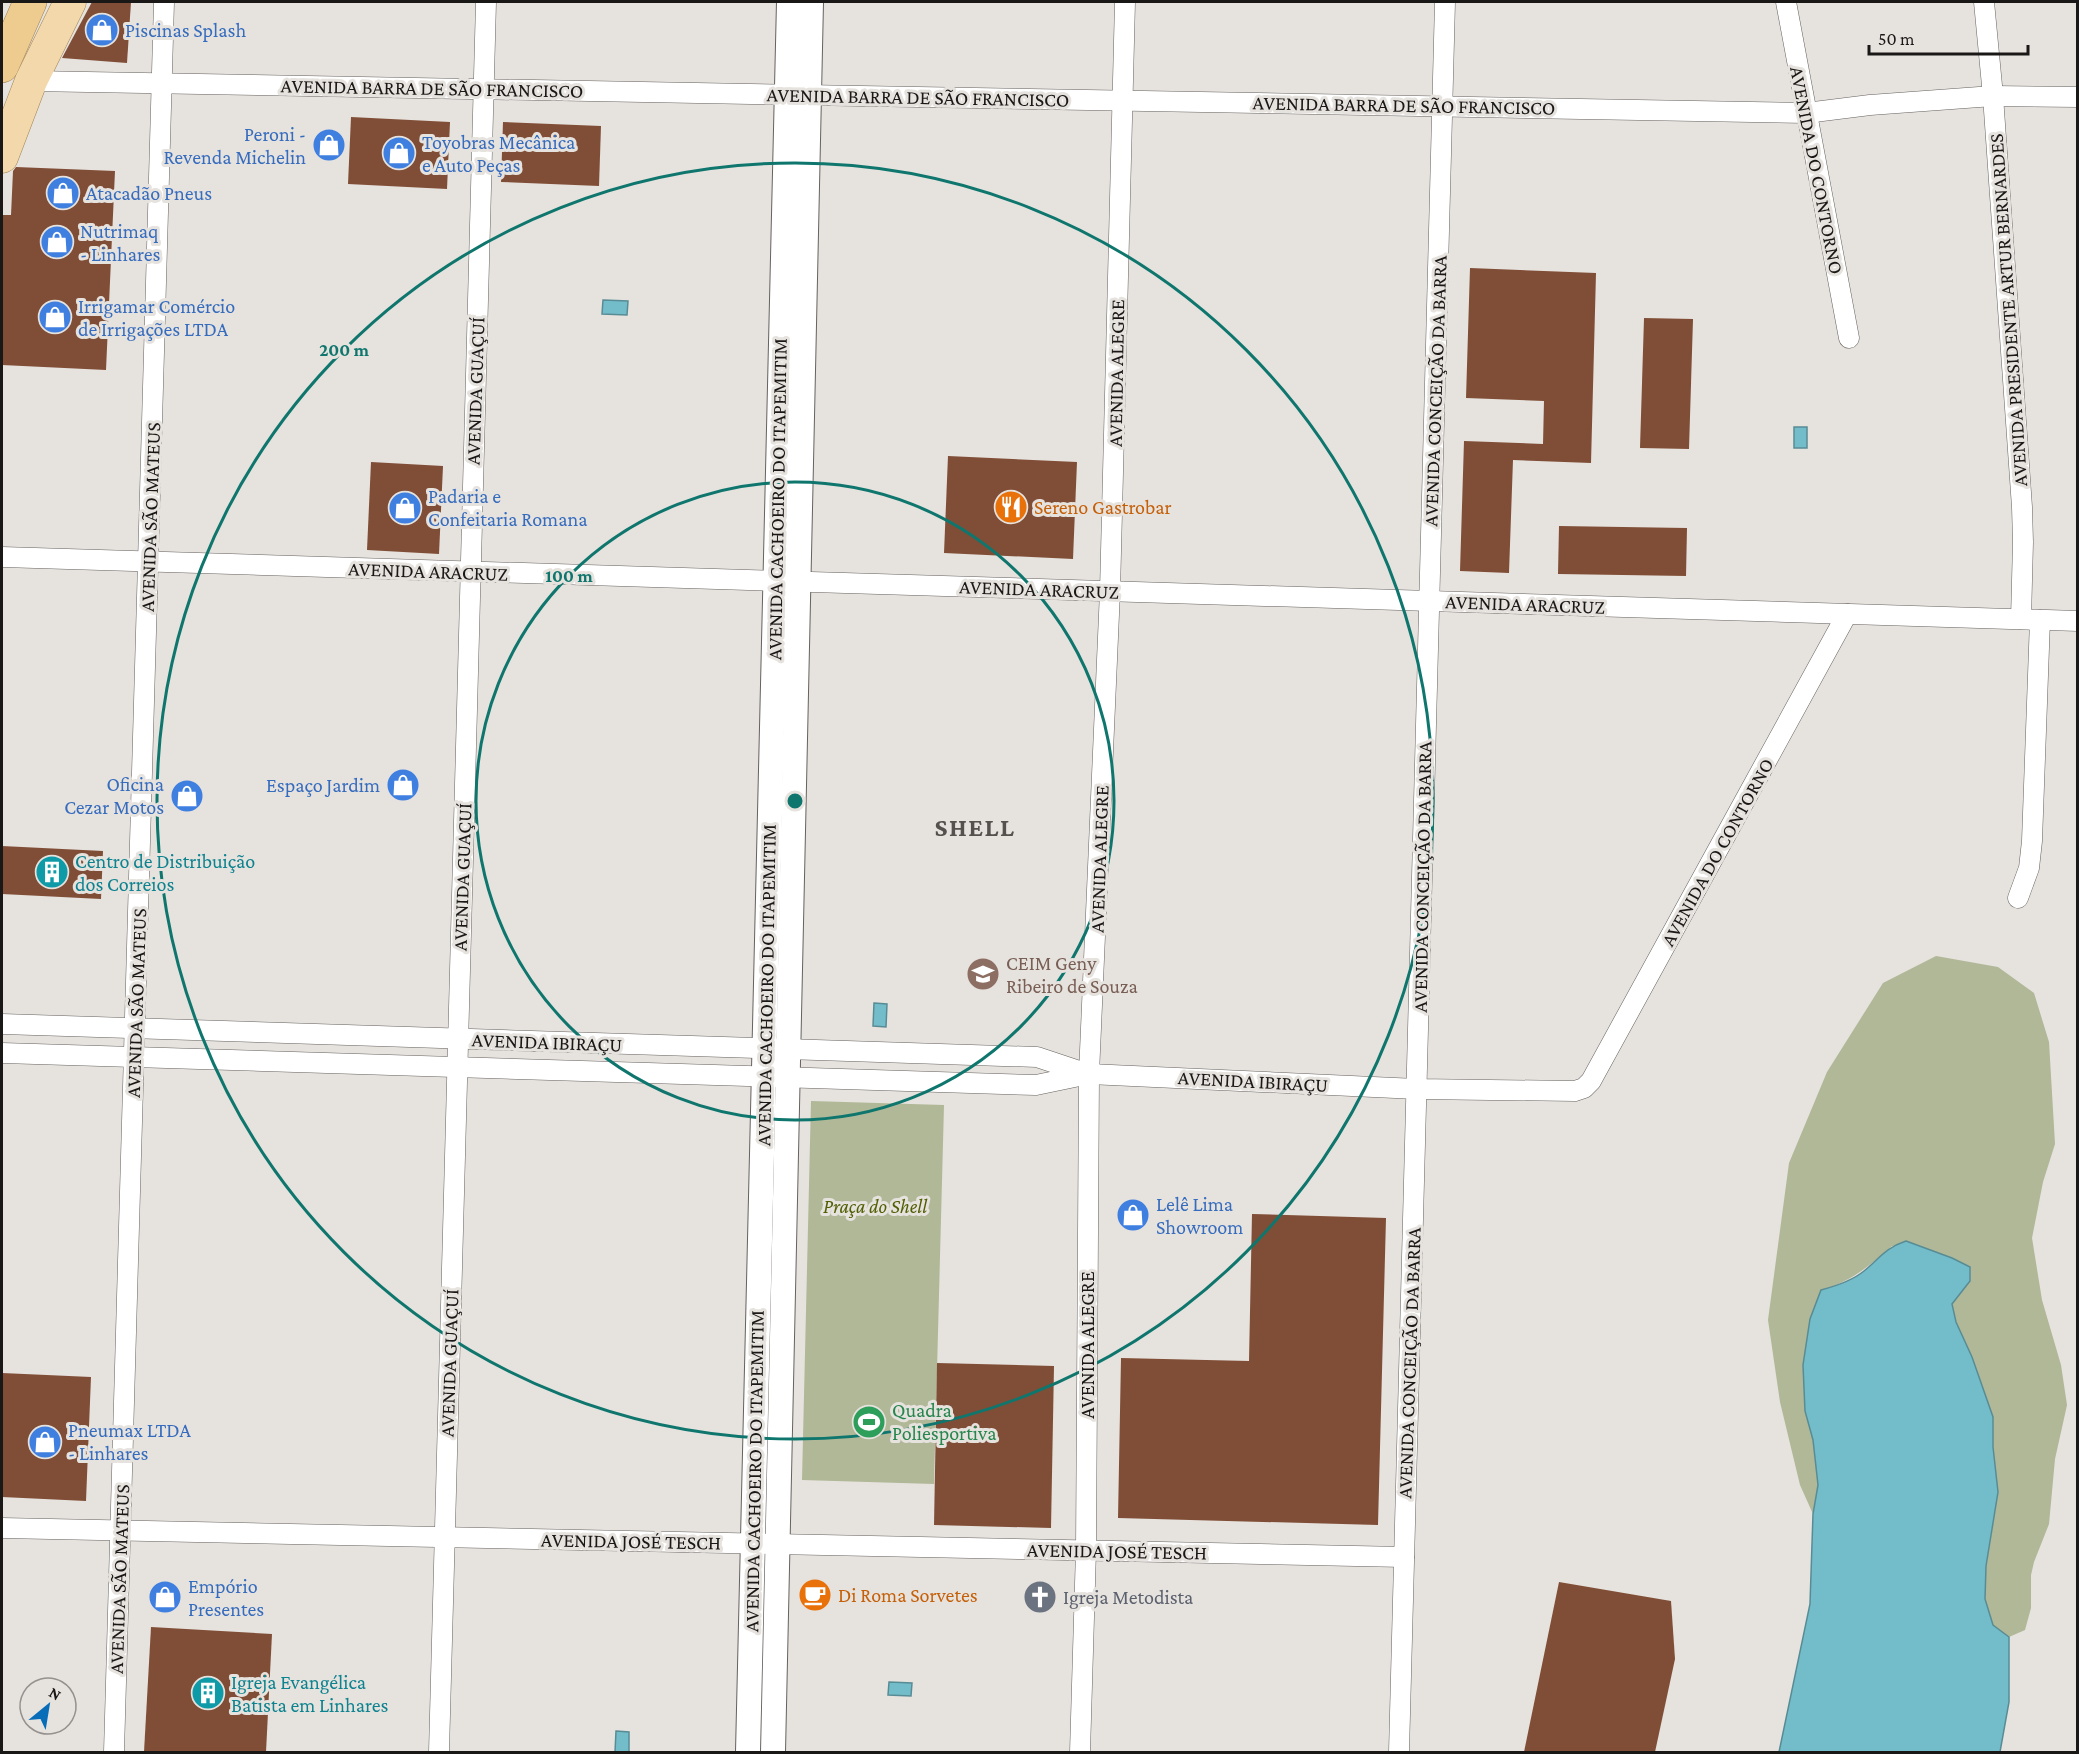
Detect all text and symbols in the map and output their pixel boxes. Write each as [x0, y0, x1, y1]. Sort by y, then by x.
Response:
shop icon: Piscinas Splash [84, 12, 120, 48]
scale bar [1869, 18, 2028, 56]
place label: Piscinas Splash [125, 19, 246, 42]
text: 50 m [1878, 29, 1915, 49]
street label: AVENIDA DO CONTORNO [1786, 64, 1848, 276]
street label: AVENIDA BARRA DE SÃO FRANCISCO [280, 74, 584, 102]
street label: AVENIDA BARRA DE SÃO FRANCISCO [766, 83, 1070, 111]
street label: AVENIDA BARRA DE SÃO FRANCISCO [1252, 91, 1556, 119]
place label: Peroni - Revenda Michelin [164, 123, 306, 168]
shop icon: Peroni - Revenda Michelin [311, 127, 347, 163]
place label: Toyobras Mecânica e Auto Peças [422, 131, 575, 177]
street label: AVENIDA PRESIDENTE ARTUR BERNARDES [1985, 133, 2031, 487]
shop icon: Toyobras Mecânica e Auto Peças [381, 135, 417, 171]
shop icon: Atacadão Pneus [45, 175, 81, 211]
place label: Atacadão Pneus [86, 182, 212, 204]
place label: Nutrimaq - Linhares [80, 220, 160, 265]
shop icon: Nutrimaq - Linhares [39, 224, 75, 260]
street label: AVENIDA CONCEIÇÃO DA BARRA [1419, 254, 1452, 527]
place label: Irrigamar Comércio de Irrigações LTDA [78, 295, 235, 341]
shop icon: Irrigamar Comércio de Irrigações LTDA [37, 299, 73, 335]
street label: AVENIDA ALEGRE [1104, 299, 1128, 447]
street label: AVENIDA GUAÇUÍ [461, 317, 490, 466]
street label: AVENIDA CACHOEIRO DO ITAPEMITIM [763, 338, 791, 660]
text: 200 m [319, 340, 370, 360]
street label: AVENIDA SÃO MATEUS [136, 422, 164, 612]
place label: Padaria e Confeitaria Romana [428, 485, 587, 530]
restaurant icon: Sereno Gastrobar [993, 489, 1029, 525]
shop icon: Padaria e Confeitaria Romana [387, 490, 423, 526]
place label: Sereno Gastrobar [1034, 496, 1172, 518]
street label: AVENIDA ARACRUZ [348, 557, 508, 585]
text: 100 m [545, 566, 593, 586]
street label: AVENIDA ARACRUZ [959, 575, 1119, 603]
street label: AVENIDA ARACRUZ [1445, 590, 1605, 618]
street label: AVENIDA CONCEIÇÃO DA BARRA [1409, 741, 1436, 1013]
street label: AVENIDA DO CONTORNO [1656, 754, 1778, 950]
shop icon: Espaço Jardim [385, 767, 421, 803]
place label: Oficina Cezar Motos [64, 773, 164, 818]
place label: Espaço Jardim [266, 774, 380, 797]
shop icon: Oficina Cezar Motos [169, 778, 205, 814]
street label: AVENIDA ALEGRE [1085, 785, 1113, 933]
centre of rings [785, 791, 805, 811]
street label: AVENIDA GUAÇUÍ [448, 803, 477, 952]
district label: SHELL [934, 813, 1016, 842]
street label: AVENIDA CACHOEIRO DO ITAPEMITIM [752, 824, 780, 1146]
place label: Centro de Distribuição dos Correios [75, 850, 255, 895]
building icon: Centro de Distribuição dos Correios [34, 854, 70, 890]
street label: AVENIDA SÃO MATEUS [122, 908, 150, 1098]
place label: CEIM Geny Ribeiro de Souza [1006, 952, 1138, 997]
school or university icon: CEIM Geny Ribeiro de Souza [965, 956, 1001, 992]
street label: AVENIDA IBIRAÇU [471, 1028, 623, 1057]
street label: AVENIDA IBIRAÇU [1177, 1066, 1329, 1097]
place label: Lelê Lima Showroom [1156, 1193, 1243, 1238]
park label: Praça do Shell [823, 1195, 928, 1218]
shop icon: Lelê Lima Showroom [1115, 1197, 1151, 1233]
street label: AVENIDA CONCEIÇÃO DA BARRA [1393, 1226, 1426, 1499]
street label: AVENIDA ALEGRE [1076, 1271, 1098, 1419]
street label: AVENIDA GUAÇUÍ [435, 1289, 464, 1438]
street label: AVENIDA CACHOEIRO DO ITAPEMITIM [740, 1310, 768, 1632]
place label: Quadra Poliesportiva [892, 1399, 996, 1445]
sports icon: Quadra Poliesportiva [851, 1404, 887, 1440]
place label: Pneumax LTDA - Linhares [68, 1419, 191, 1464]
shop icon: Pneumax LTDA - Linhares [27, 1424, 63, 1460]
street label: AVENIDA SÃO MATEUS [105, 1484, 133, 1674]
street label: AVENIDA JOSÉ TESCH [541, 1528, 721, 1555]
street label: AVENIDA JOSÉ TESCH [1027, 1538, 1207, 1565]
place label: Empório Presentes [188, 1575, 264, 1620]
cafe icon: Di Roma Sorvetes [797, 1577, 833, 1613]
shop icon: Empório Presentes [147, 1579, 183, 1615]
church icon: Igreja Metodista [1022, 1579, 1058, 1615]
place label: Di Roma Sorvetes [838, 1584, 978, 1606]
place label: Igreja Metodista [1063, 1586, 1193, 1609]
place label: Igreja Evangélica Batista em Linhares [231, 1671, 388, 1716]
building icon: Igreja Evangélica Batista em Linhares [190, 1675, 226, 1711]
north arrow [18, 1676, 78, 1736]
text: N [46, 1683, 64, 1704]

